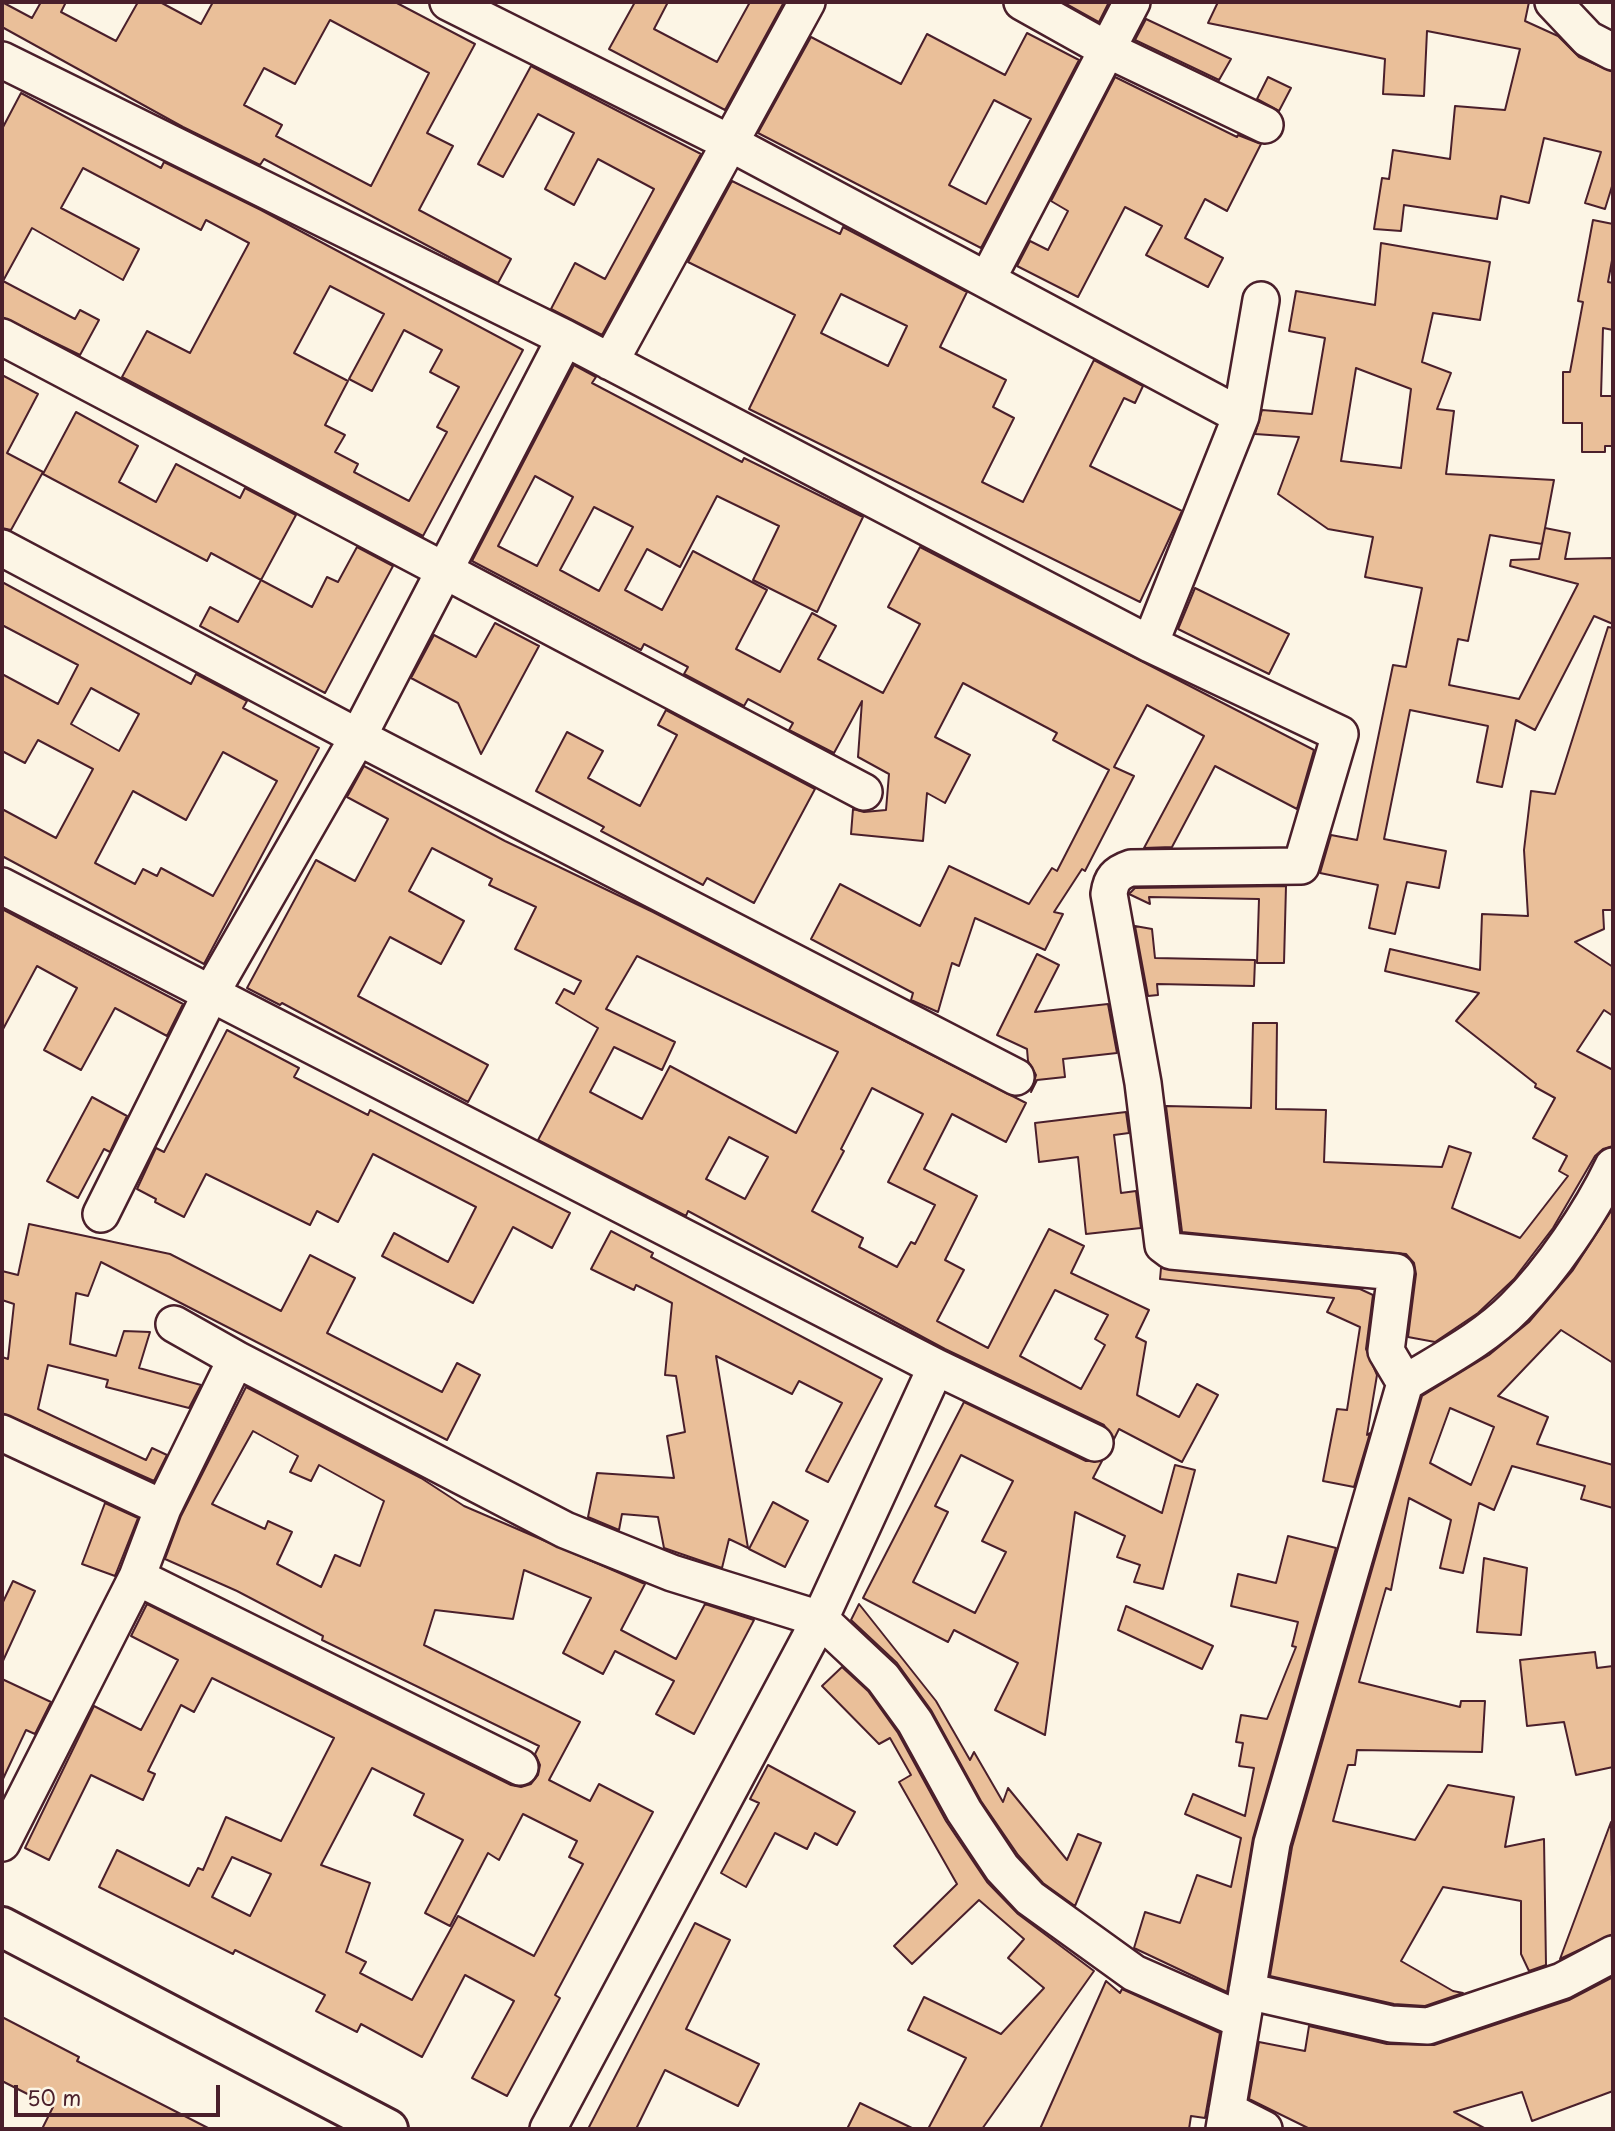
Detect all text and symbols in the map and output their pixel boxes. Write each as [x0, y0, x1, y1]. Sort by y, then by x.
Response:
scale bar [18, 2072, 224, 2116]
text: 50 m [27, 2081, 81, 2113]

